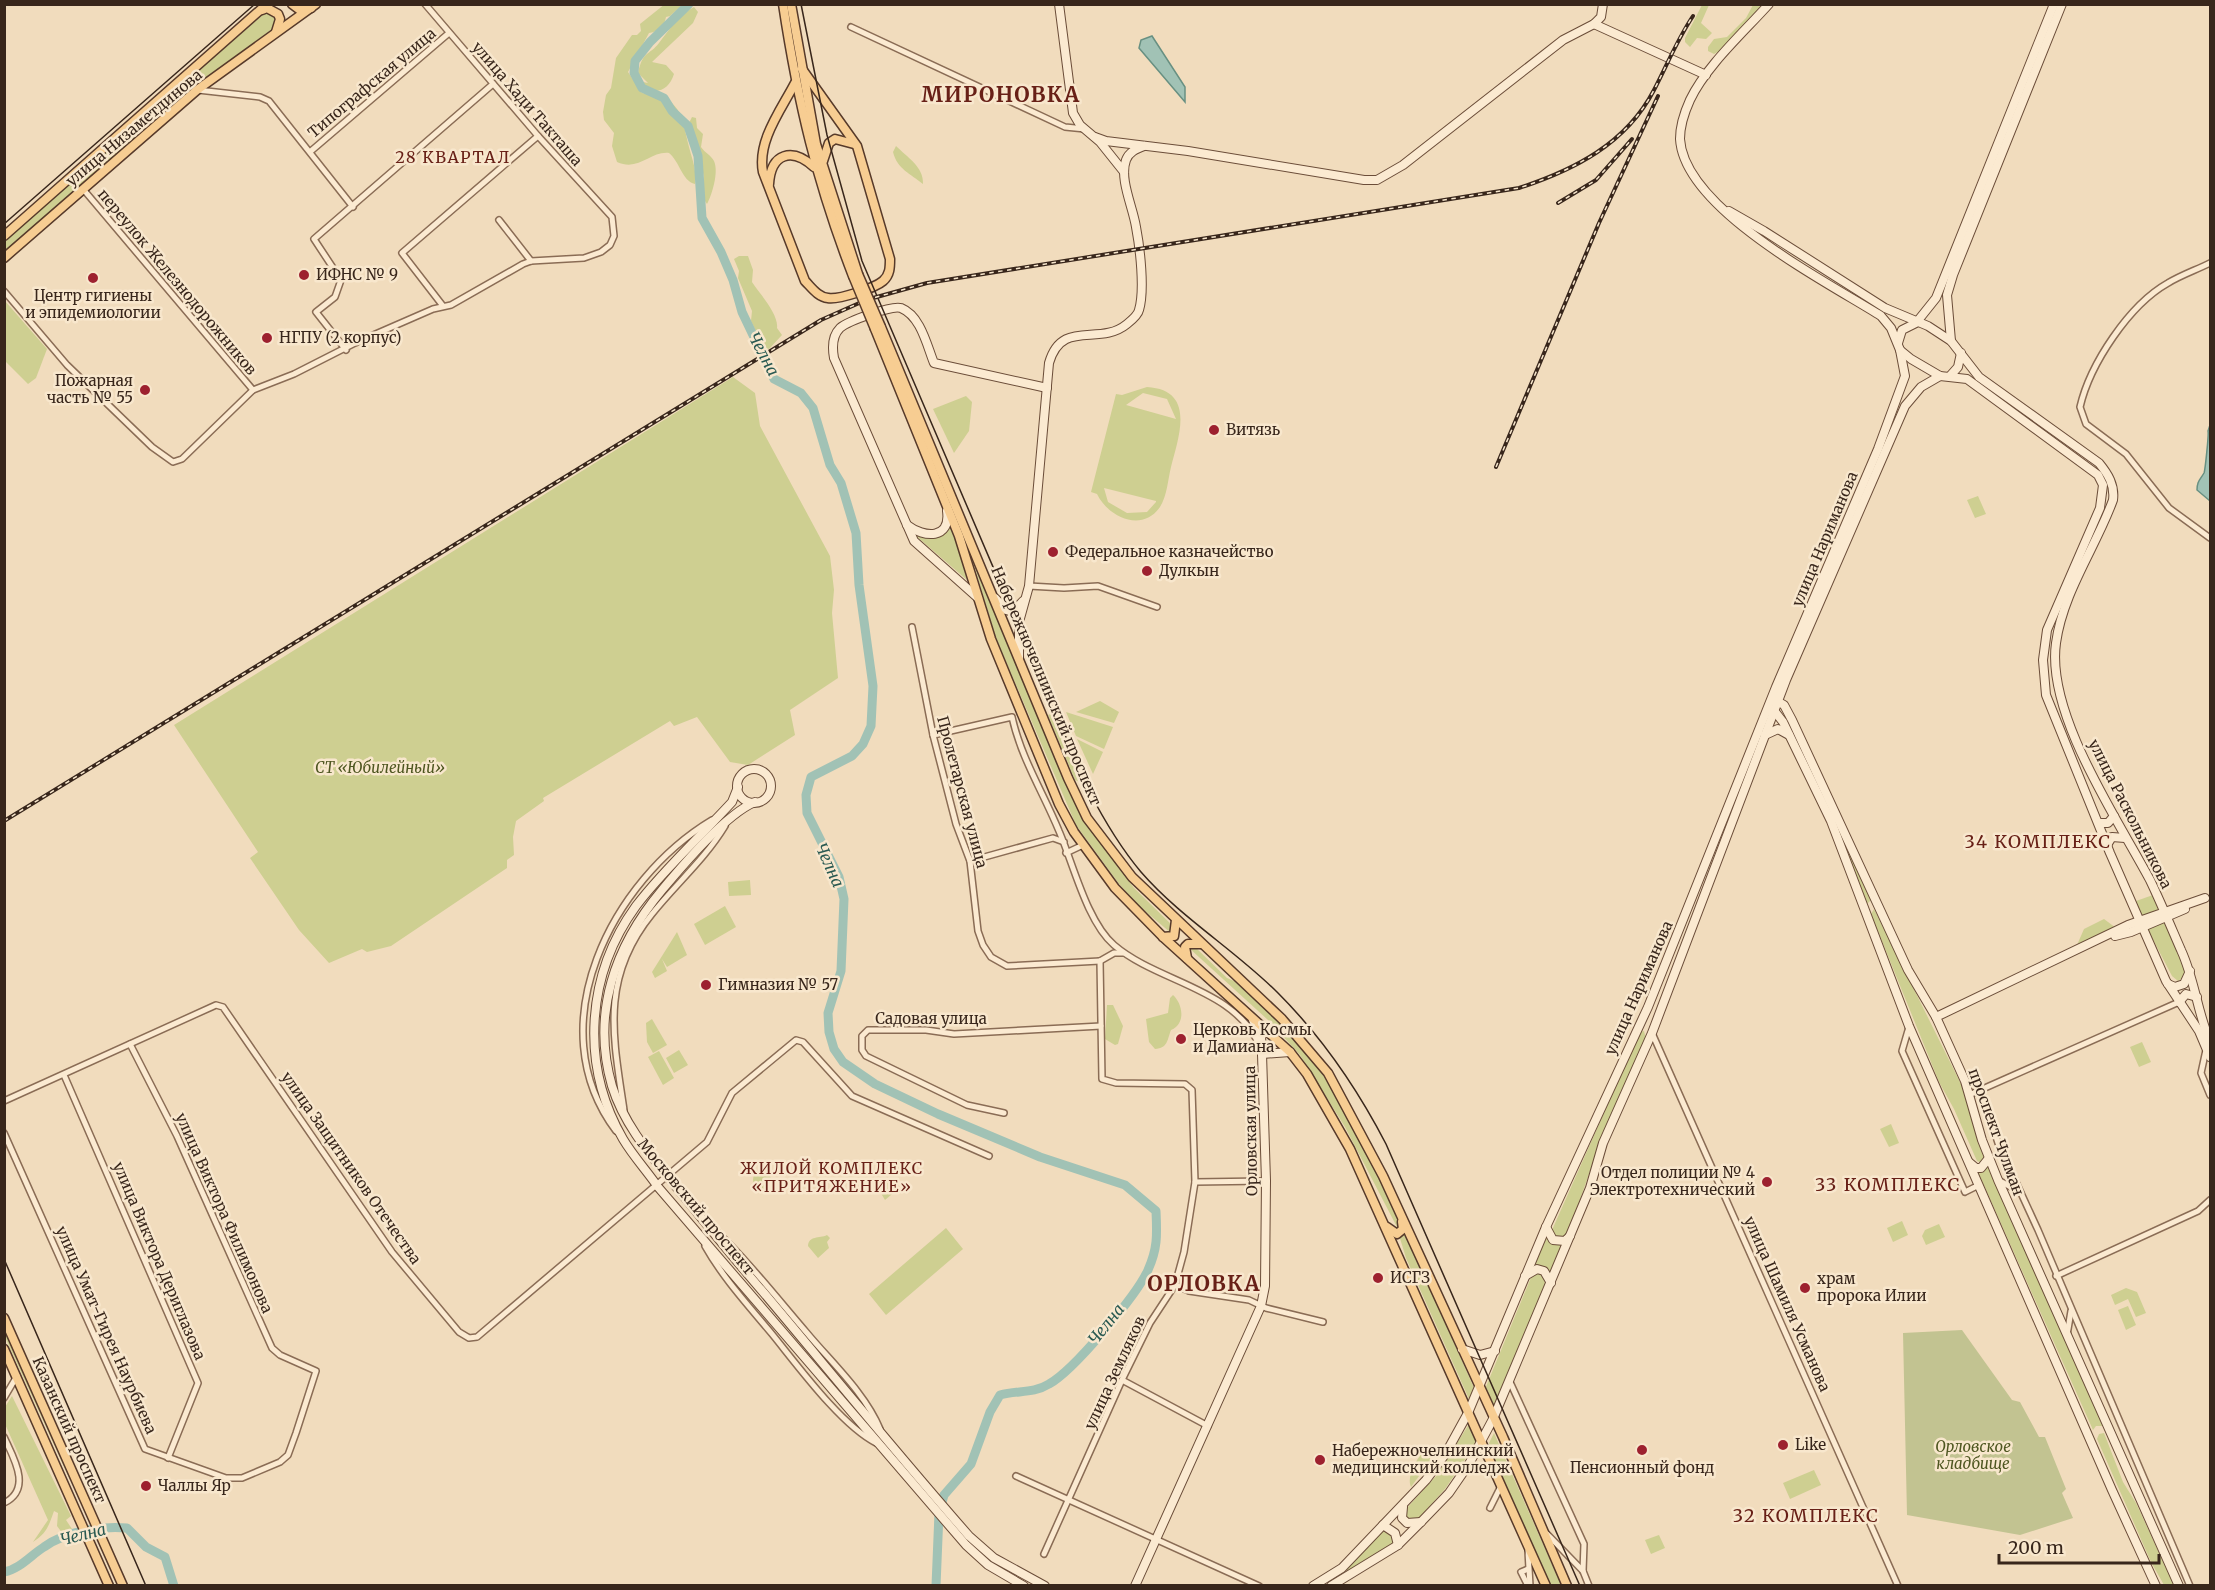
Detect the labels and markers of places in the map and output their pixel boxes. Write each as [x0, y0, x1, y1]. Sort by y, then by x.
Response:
place label: ИФНС № 9 [316, 265, 398, 284]
marker: ИФНС № 9 [297, 268, 311, 282]
marker: Центр гигиены и эпидемиологии [86, 271, 100, 285]
place label: Центр гигиены и эпидемиологии [25, 286, 161, 322]
place label: НГПУ (2 корпус) [279, 328, 402, 347]
marker: НГПУ (2 корпус) [260, 331, 274, 345]
place label: Пожарная часть № 55 [47, 371, 133, 407]
marker: Пожарная часть № 55 [138, 383, 152, 397]
place label: Витязь [1226, 420, 1280, 439]
marker: Витязь [1207, 423, 1221, 437]
place label: Федеральное казначейство [1065, 542, 1274, 561]
marker: Федеральное казначейство [1046, 545, 1060, 559]
place label: Дулкын [1159, 561, 1219, 580]
marker: Дулкын [1140, 564, 1154, 578]
place label: Гимназия № 57 [718, 975, 839, 994]
marker: Гимназия № 57 [699, 978, 713, 992]
place label: Церковь Космы и Дамиана [1193, 1020, 1312, 1056]
marker: Церковь Космы и Дамиана [1174, 1032, 1188, 1046]
place label: Отдел полиции № 4 Электротехнический [1590, 1163, 1755, 1199]
marker: Отдел полиции № 4 Электротехнический [1760, 1175, 1774, 1189]
place label: ИСГЗ [1390, 1268, 1430, 1287]
place label: храм пророка Илии [1817, 1269, 1927, 1305]
marker: ИСГЗ [1371, 1271, 1385, 1285]
marker: храм пророка Илии [1798, 1281, 1812, 1295]
place label: Like [1795, 1435, 1826, 1454]
marker: Like [1776, 1438, 1790, 1452]
place label: Набережночелнинский медицинский колледж [1332, 1441, 1514, 1477]
marker: Пенсионный фонд [1635, 1443, 1649, 1457]
marker: Набережночелнинский медицинский колледж [1313, 1453, 1327, 1467]
place label: Пенсионный фонд [1570, 1458, 1714, 1477]
place label: Чаллы Яр [158, 1476, 231, 1495]
marker: Чаллы Яр [139, 1479, 153, 1493]

